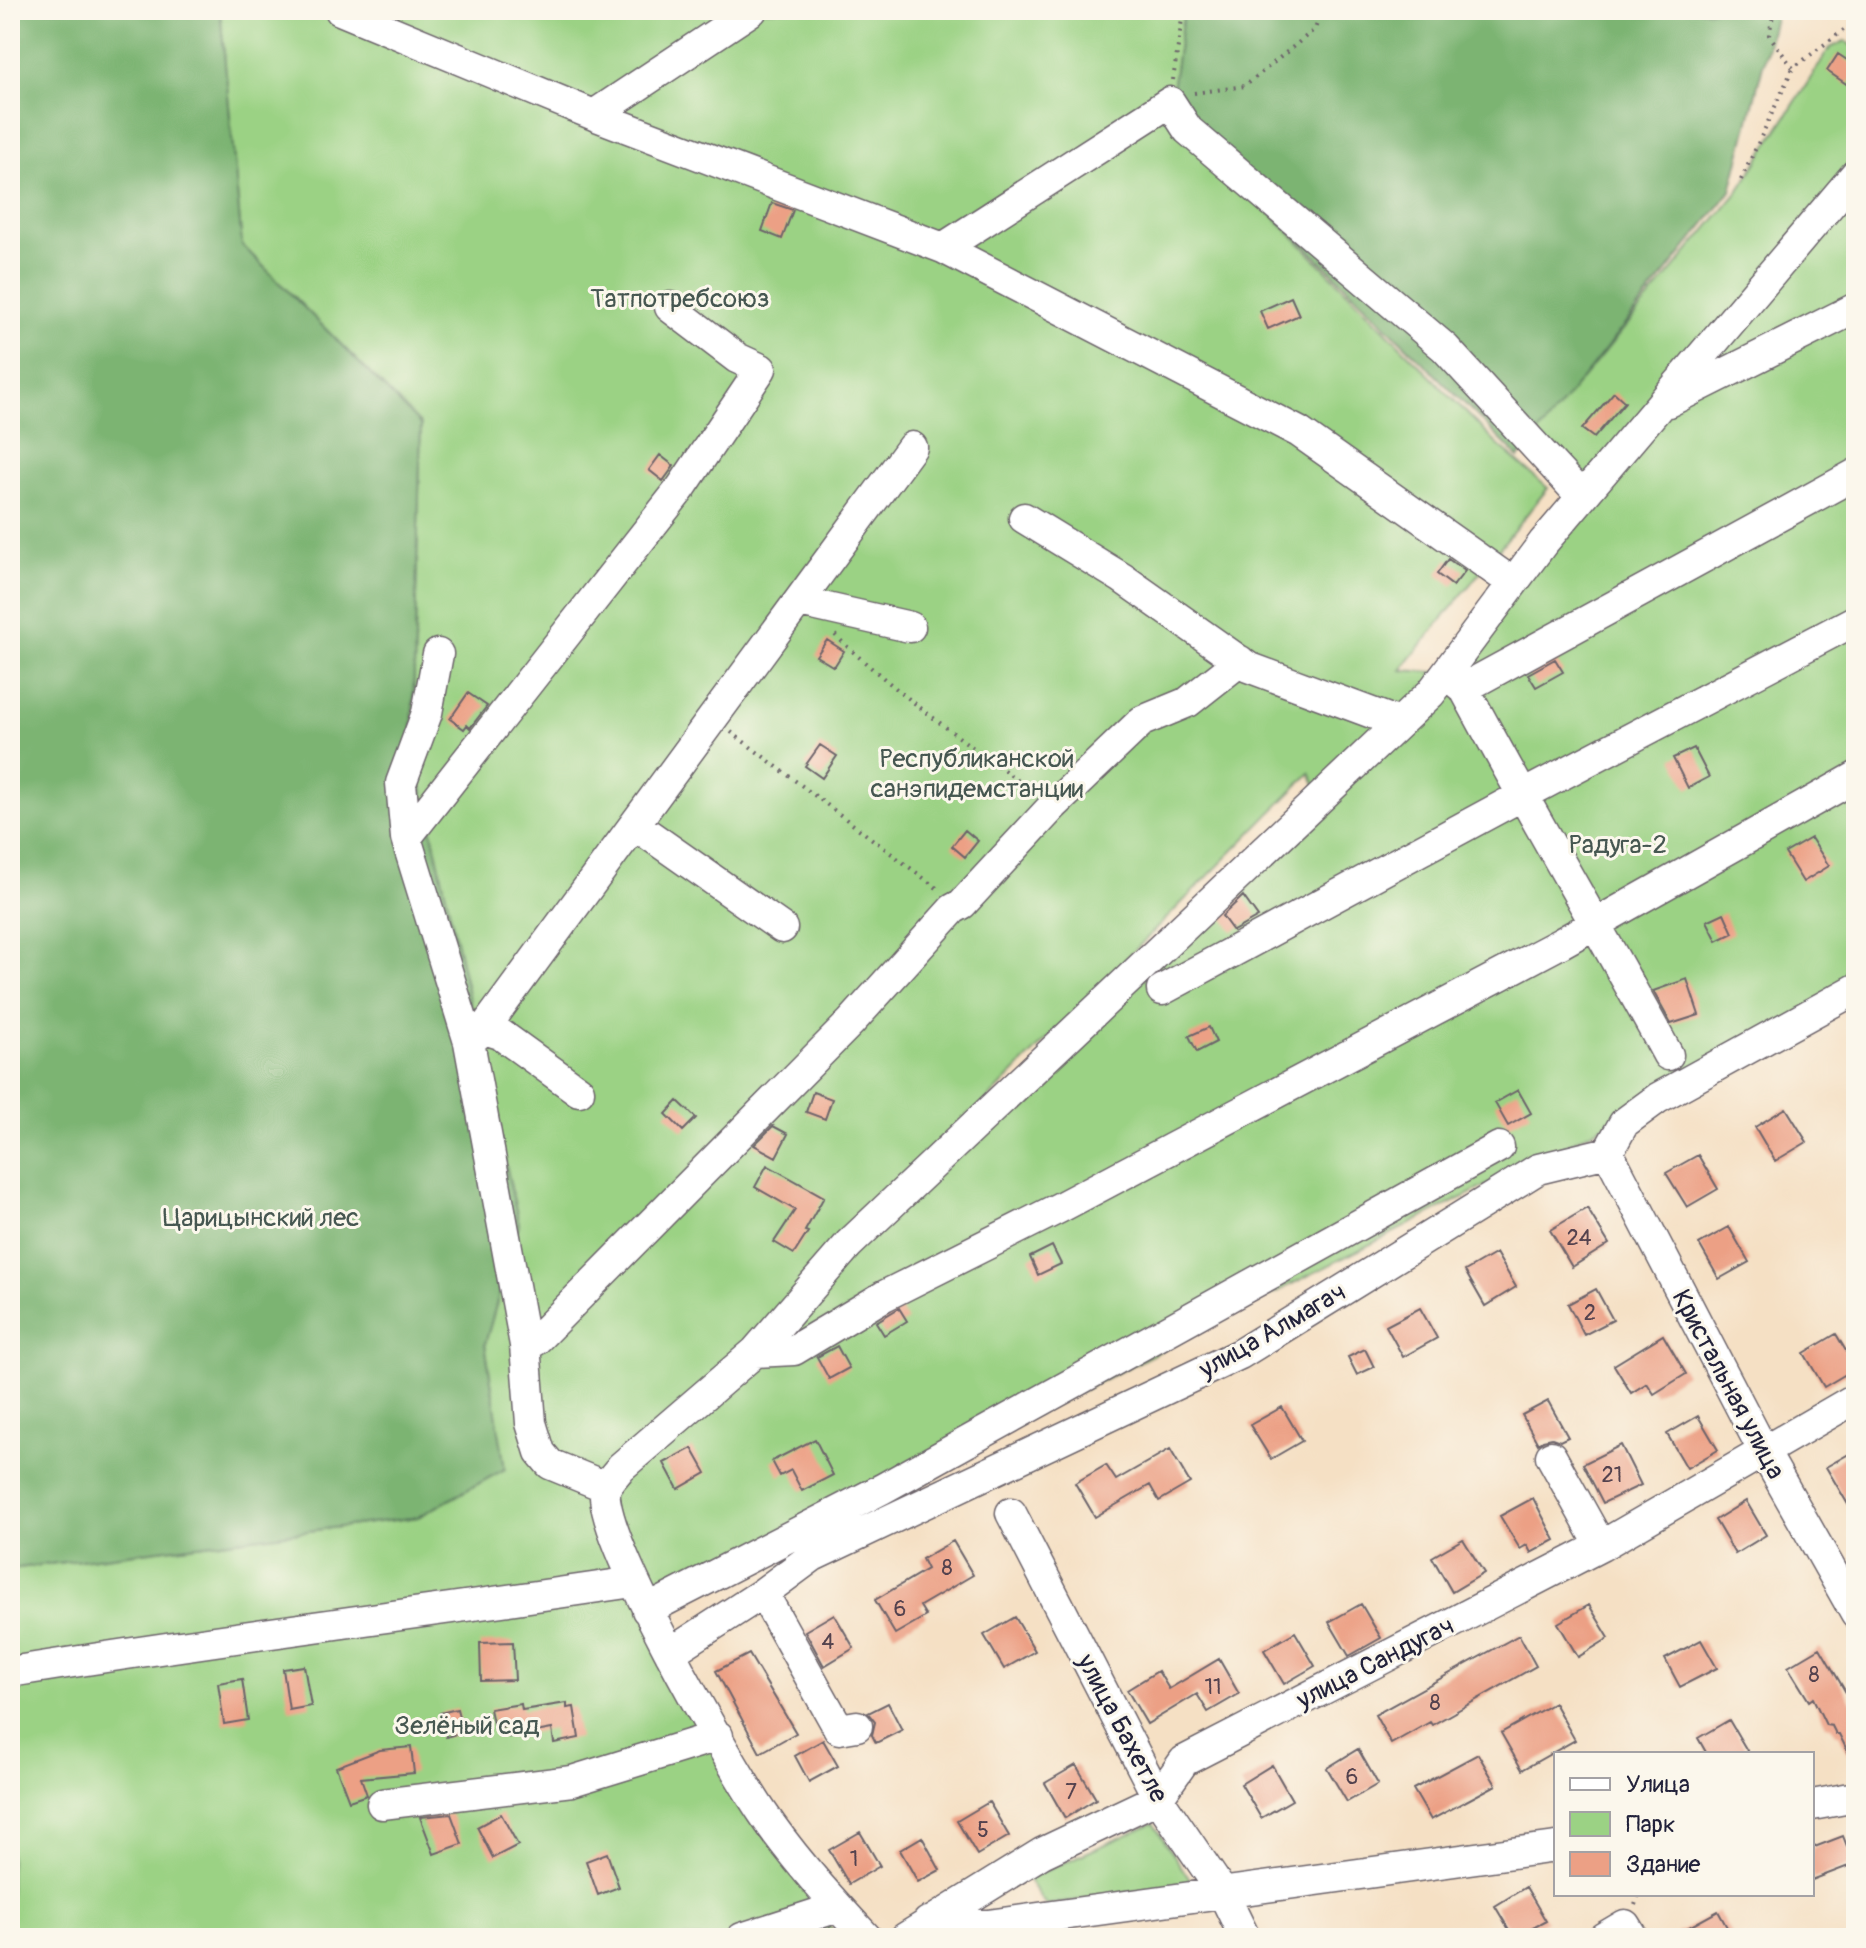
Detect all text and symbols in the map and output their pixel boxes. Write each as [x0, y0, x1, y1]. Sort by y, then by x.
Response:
park label: Татпотребсоюз [590, 283, 770, 315]
park label: Республиканской санэпидемстанции [871, 743, 1084, 805]
park label: Радуга-2 [1569, 829, 1667, 861]
park label: Царицынский лес [163, 1202, 359, 1234]
house number: 24 [1566, 1224, 1592, 1252]
street label: улица Алмагач [1193, 1276, 1352, 1386]
street label: Кристальная улица [1665, 1284, 1792, 1485]
house number: 2 [1584, 1299, 1596, 1327]
house number: 21 [1602, 1461, 1622, 1489]
house number: 8 [941, 1554, 953, 1582]
house number: 6 [894, 1595, 906, 1623]
street label: улица Сандугач [1291, 1610, 1459, 1717]
house number: 4 [822, 1628, 835, 1656]
street label: улица Бахетле [1069, 1648, 1175, 1808]
house number: 8 [1808, 1661, 1820, 1689]
house number: 11 [1204, 1673, 1222, 1701]
house number: 8 [1429, 1689, 1441, 1717]
park label: Зелёный сад [395, 1710, 540, 1742]
legend [1554, 1752, 1814, 1896]
house number: 6 [1346, 1763, 1358, 1791]
text: Улица [1626, 1770, 1690, 1799]
house number: 7 [1065, 1778, 1077, 1806]
text: Парк [1626, 1810, 1675, 1839]
house number: 5 [977, 1816, 989, 1844]
house number: 1 [850, 1845, 858, 1873]
text: Здание [1626, 1850, 1701, 1879]

